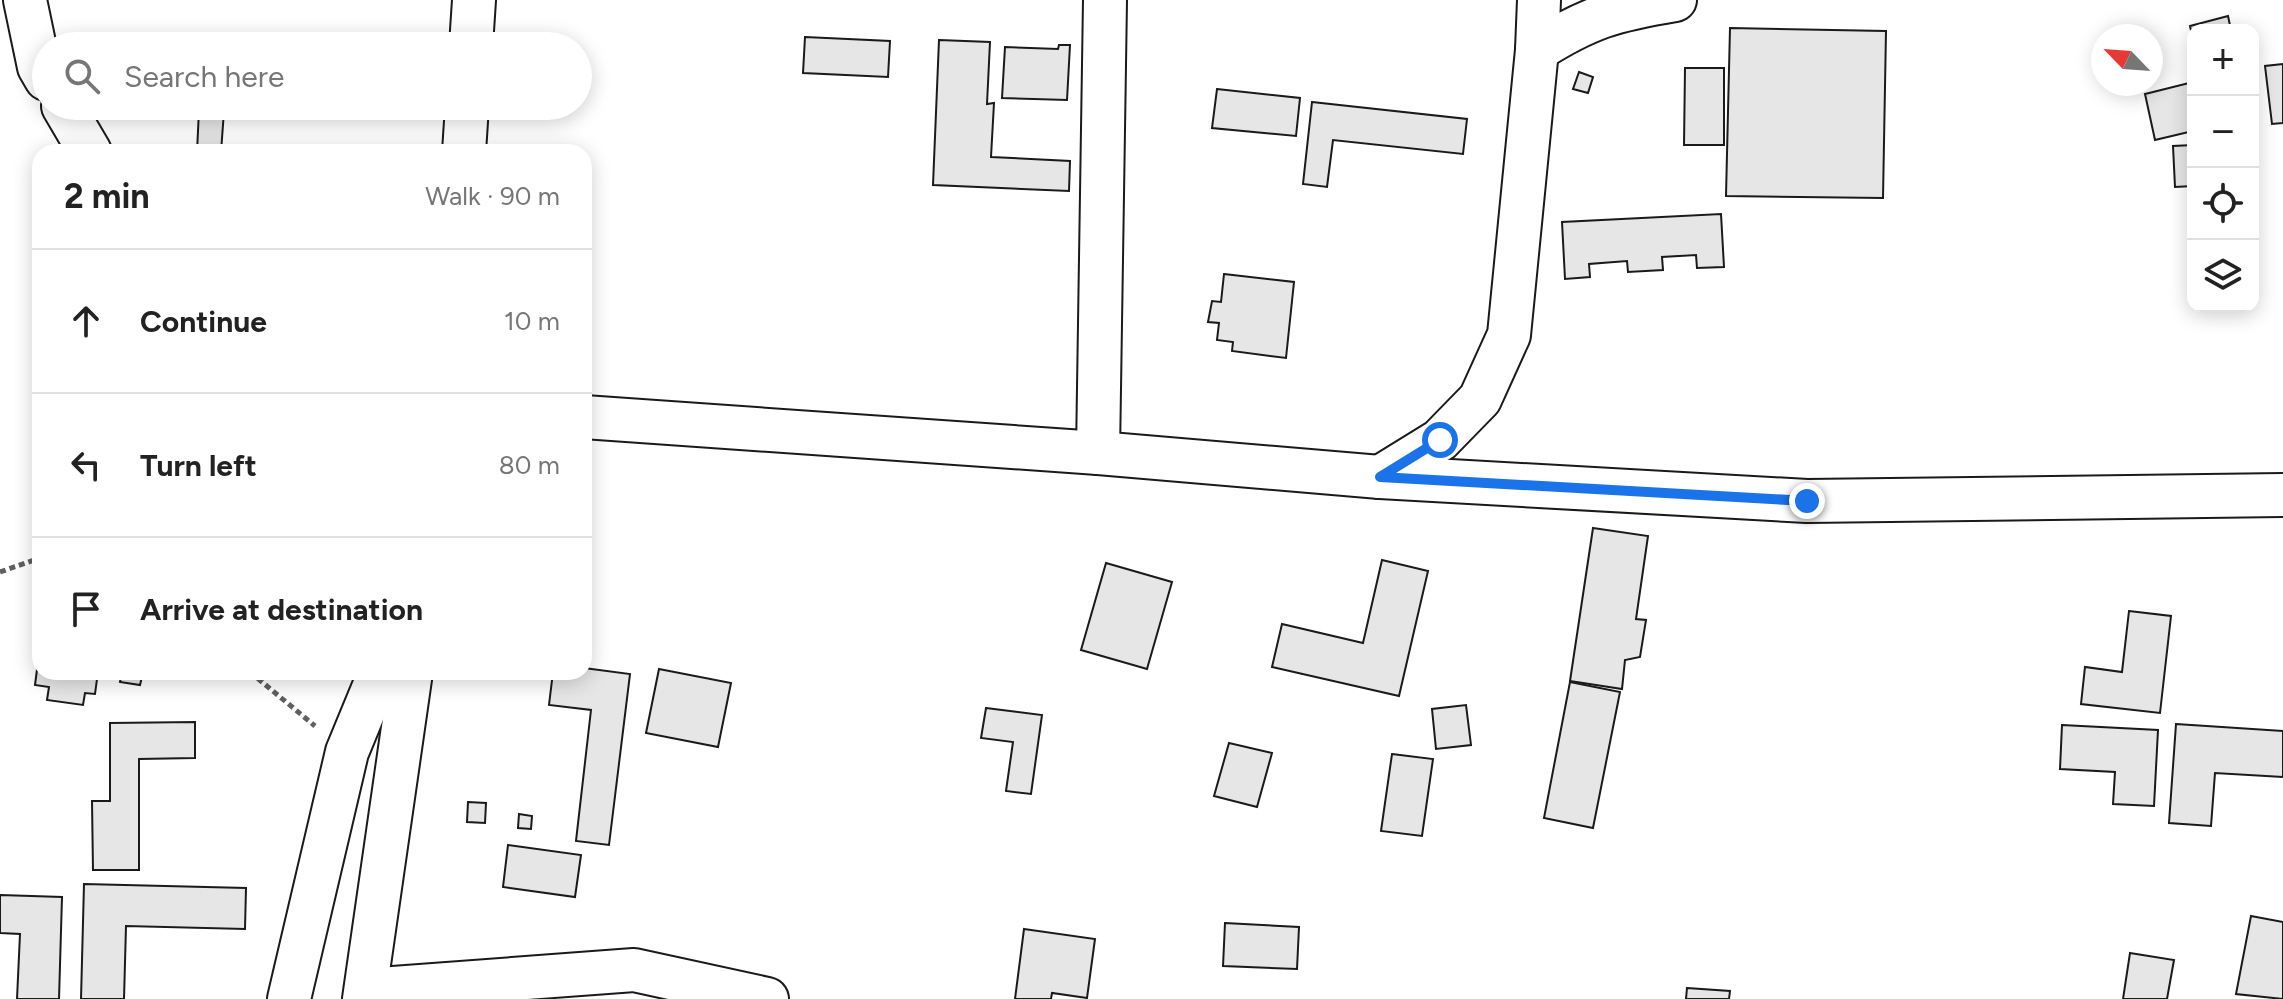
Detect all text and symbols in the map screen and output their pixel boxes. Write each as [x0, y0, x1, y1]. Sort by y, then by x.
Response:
north arrow [2091, 24, 2163, 96]
map controls [2187, 24, 2259, 312]
button: + [2187, 24, 2259, 96]
search box [32, 32, 592, 120]
icon: search [60, 54, 104, 98]
text: Search here [124, 58, 284, 95]
button: − [2187, 96, 2259, 168]
button: locate [2187, 168, 2259, 240]
text: 2 min [64, 176, 150, 217]
text: Walk · 90 m [425, 180, 560, 212]
button: layers [2187, 240, 2259, 312]
icon: ahead [64, 299, 108, 343]
text: Continue [140, 303, 267, 340]
text: 10 m [504, 305, 560, 337]
route start [1422, 422, 1458, 458]
icon: left [64, 443, 108, 487]
text: Turn left [140, 447, 257, 484]
text: 80 m [499, 449, 560, 481]
route end [1789, 483, 1825, 519]
icon: arrive [64, 587, 108, 631]
text: Arrive at destination [140, 591, 423, 628]

